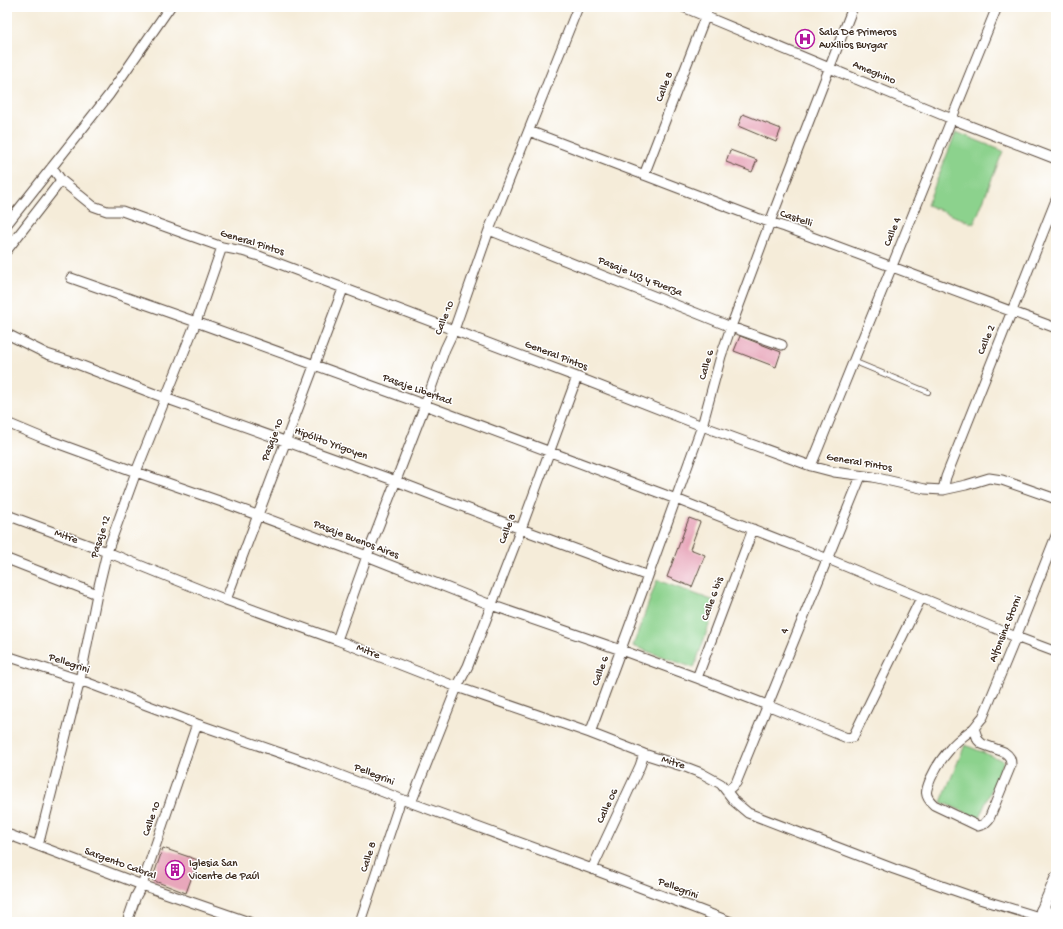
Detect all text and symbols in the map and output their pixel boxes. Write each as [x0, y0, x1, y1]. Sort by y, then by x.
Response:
place label: Sala De Primeros Auxilios Burgar [819, 27, 897, 52]
hospital icon: Sala De Primeros Auxilios Burgar [794, 28, 816, 50]
street label: Ameghino [851, 59, 898, 88]
street label: Calle 8 [654, 70, 676, 104]
street label: Castelli [778, 208, 814, 230]
street label: Calle 4 [882, 215, 905, 248]
street label: General Pintos [218, 228, 286, 259]
street label: Pasaje Luz y Fuerza [595, 254, 685, 300]
street label: Calle 10 [433, 299, 457, 337]
street label: Calle 2 [976, 323, 999, 356]
street label: General Pintos [523, 338, 590, 374]
street label: Calle 6 [697, 348, 717, 381]
street label: Pasaje Libertad [380, 372, 455, 409]
street label: Pasaje 10 [259, 417, 287, 464]
street label: Hipólito Yrigoyen [293, 425, 370, 463]
street label: General Pintos [825, 451, 894, 475]
street label: Calle 8 [497, 512, 519, 546]
street label: Pasaje 12 [88, 514, 114, 561]
street label: Pasaje Buenos Aires [311, 518, 401, 562]
street label: Mitre [53, 527, 80, 547]
street label: Calle 6 bis [700, 575, 727, 622]
street label: Alfonsina Storni [986, 594, 1025, 664]
street label: 4 [778, 626, 792, 636]
street label: Mitre [355, 642, 382, 662]
street label: Pellegrini [46, 651, 91, 677]
street label: Calle 6 [590, 654, 612, 688]
street label: Mitre [660, 754, 687, 773]
street label: Pellegrini [351, 761, 396, 789]
street label: Calle 06 [595, 786, 621, 825]
street label: Calle 10 [140, 800, 164, 838]
street label: Calle 8 [358, 840, 380, 874]
street label: Sargento Cabral [83, 845, 158, 883]
place label: Iglesia San Vicente de Paúl [188, 858, 260, 883]
building icon: Iglesia San Vicente de Paúl [164, 859, 186, 881]
street label: Pellegrini [655, 875, 700, 902]

